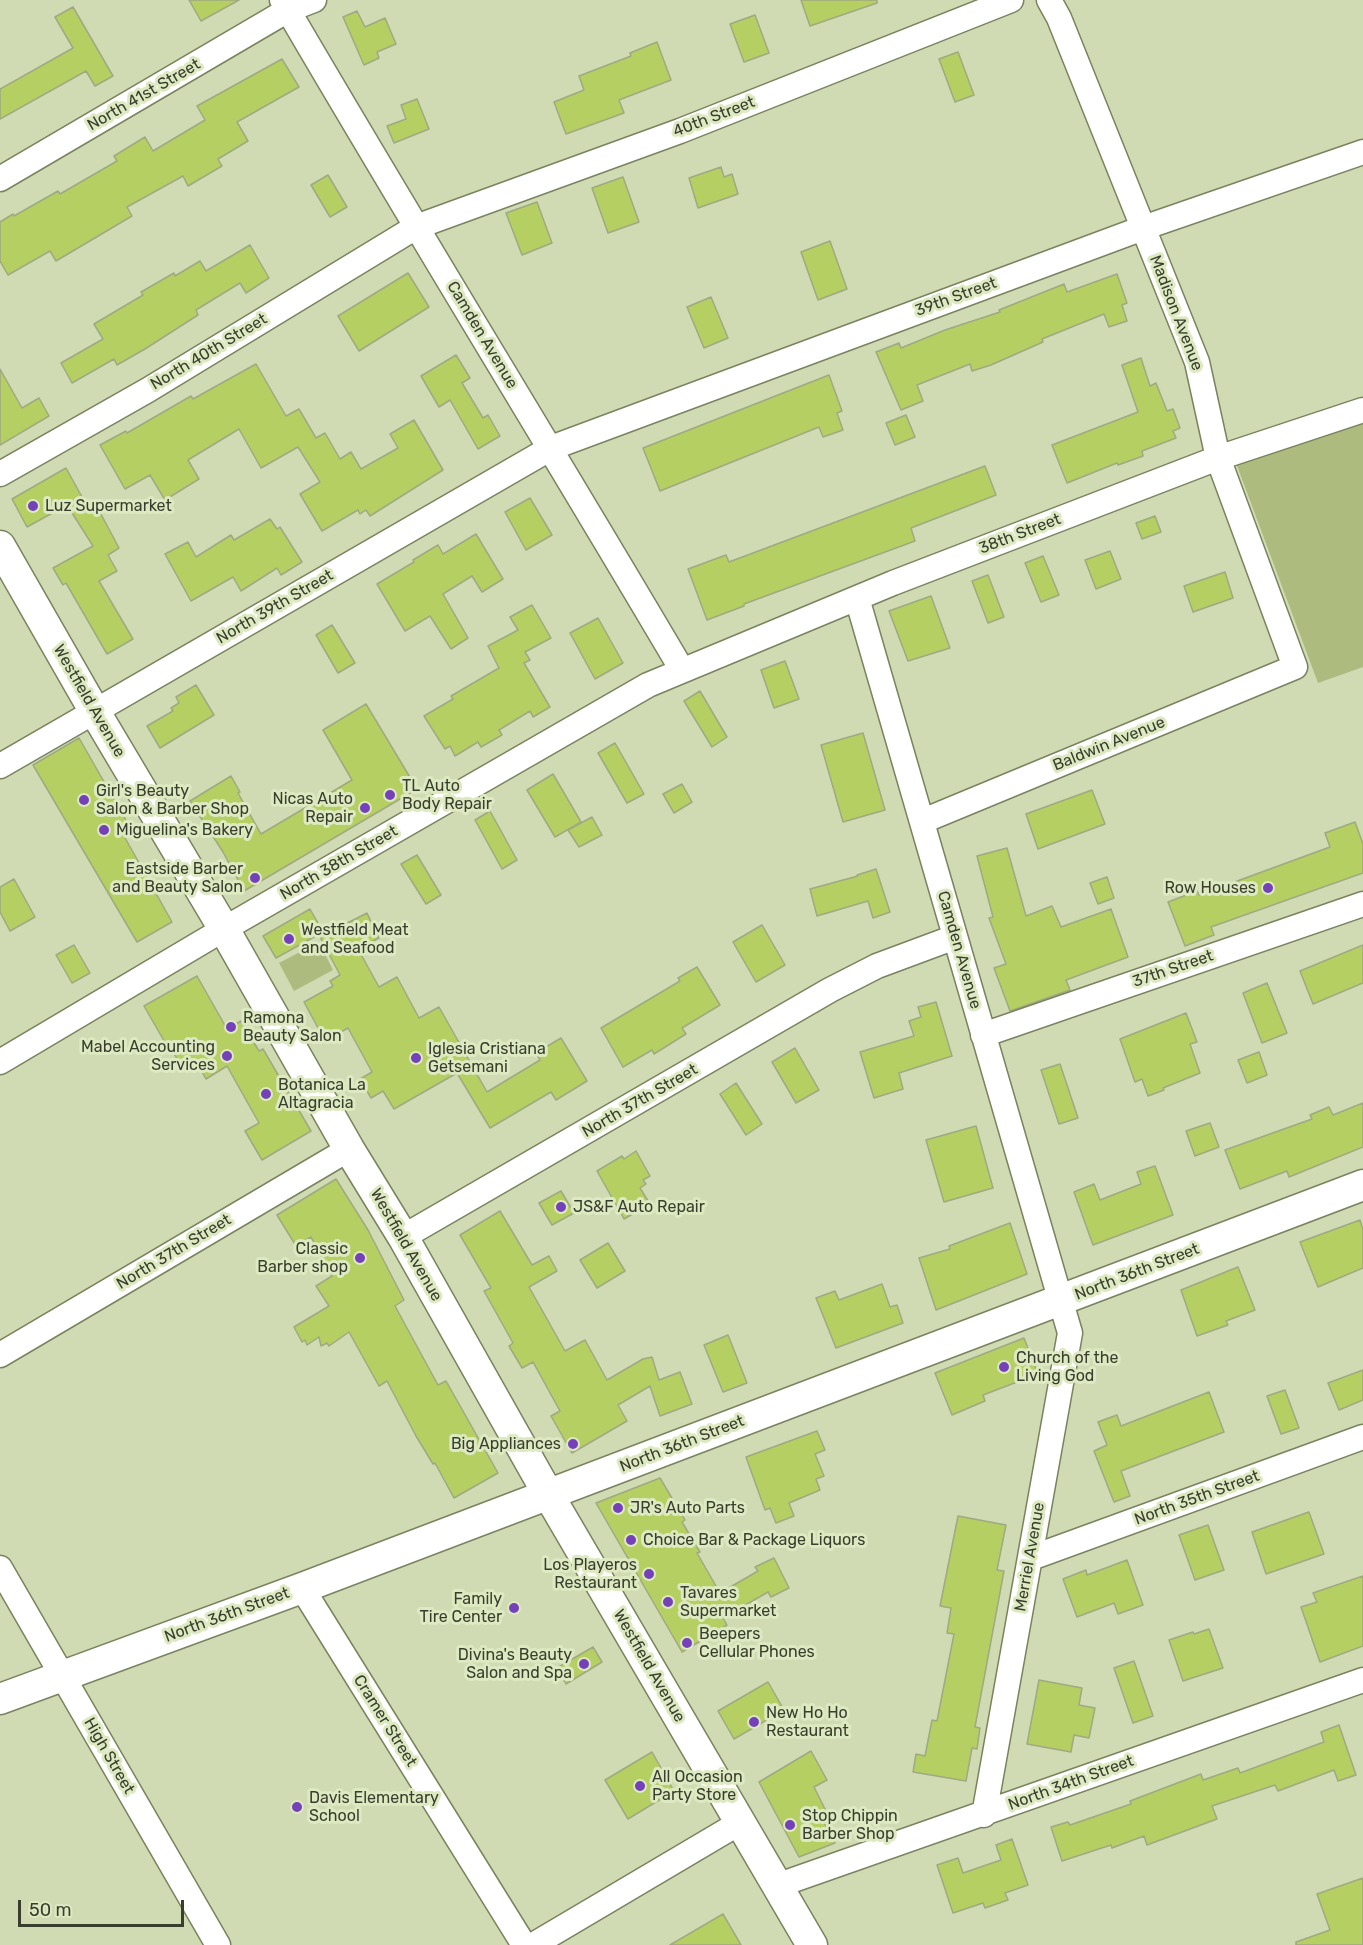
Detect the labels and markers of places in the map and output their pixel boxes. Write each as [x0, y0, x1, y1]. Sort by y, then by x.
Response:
place label: Luz Supermarket [45, 496, 172, 516]
marker: Luz Supermarket [26, 499, 40, 513]
place label: TL Auto Body Repair [402, 776, 492, 814]
place label: Girl's Beauty Salon & Barber Shop [96, 781, 249, 819]
marker: TL Auto Body Repair [383, 788, 397, 802]
place label: Nicas Auto Repair [273, 789, 353, 827]
marker: Girl's Beauty Salon & Barber Shop [77, 793, 91, 807]
marker: Nicas Auto Repair [358, 801, 372, 815]
place label: Miguelina's Bakery [116, 820, 253, 840]
marker: Miguelina's Bakery [97, 823, 111, 837]
place label: Eastside Barber and Beauty Salon [112, 859, 243, 897]
marker: Eastside Barber and Beauty Salon [248, 871, 262, 885]
place label: Row Houses [1164, 878, 1256, 898]
marker: Row Houses [1261, 881, 1275, 895]
place label: Westfield Meat and Seafood [301, 920, 409, 958]
marker: Westfield Meat and Seafood [282, 932, 296, 946]
place label: Ramona Beauty Salon [243, 1008, 342, 1046]
marker: Ramona Beauty Salon [224, 1020, 238, 1034]
place label: Mabel Accounting Services [81, 1037, 215, 1075]
place label: Iglesia Cristiana Getsemani [428, 1039, 546, 1077]
marker: Mabel Accounting Services [220, 1049, 234, 1063]
marker: Iglesia Cristiana Getsemani [409, 1051, 423, 1065]
place label: Botanica La Altagracia [278, 1075, 366, 1113]
marker: Botanica La Altagracia [259, 1087, 273, 1101]
place label: JS&F Auto Repair [573, 1197, 705, 1217]
marker: JS&F Auto Repair [554, 1200, 568, 1214]
place label: Classic Barber shop [257, 1239, 348, 1277]
marker: Classic Barber shop [353, 1251, 367, 1265]
place label: Church of the Living God [1016, 1348, 1119, 1386]
marker: Church of the Living God [997, 1360, 1011, 1374]
place label: Big Appliances [451, 1434, 561, 1454]
marker: Big Appliances [566, 1437, 580, 1451]
place label: JR's Auto Parts [630, 1498, 745, 1518]
marker: JR's Auto Parts [611, 1501, 625, 1515]
place label: Choice Bar & Package Liquors [643, 1530, 865, 1550]
marker: Choice Bar & Package Liquors [624, 1533, 638, 1547]
place label: Los Playeros Restaurant [543, 1555, 637, 1593]
marker: Los Playeros Restaurant [642, 1567, 656, 1581]
place label: Tavares Supermarket [680, 1583, 776, 1621]
place label: Family Tire Center [420, 1589, 502, 1627]
marker: Tavares Supermarket [661, 1595, 675, 1609]
marker: Family Tire Center [507, 1601, 521, 1615]
place label: Beepers Cellular Phones [699, 1624, 815, 1662]
marker: Beepers Cellular Phones [680, 1636, 694, 1650]
place label: Divina's Beauty Salon and Spa [458, 1645, 572, 1683]
marker: Divina's Beauty Salon and Spa [577, 1657, 591, 1671]
place label: New Ho Ho Restaurant [766, 1703, 849, 1741]
marker: New Ho Ho Restaurant [747, 1715, 761, 1729]
place label: All Occasion Party Store [652, 1767, 743, 1805]
marker: All Occasion Party Store [633, 1779, 647, 1793]
place label: Davis Elementary School [309, 1788, 439, 1826]
marker: Davis Elementary School [290, 1800, 304, 1814]
place label: Stop Chippin Barber Shop [802, 1806, 898, 1844]
marker: Stop Chippin Barber Shop [783, 1818, 797, 1832]

